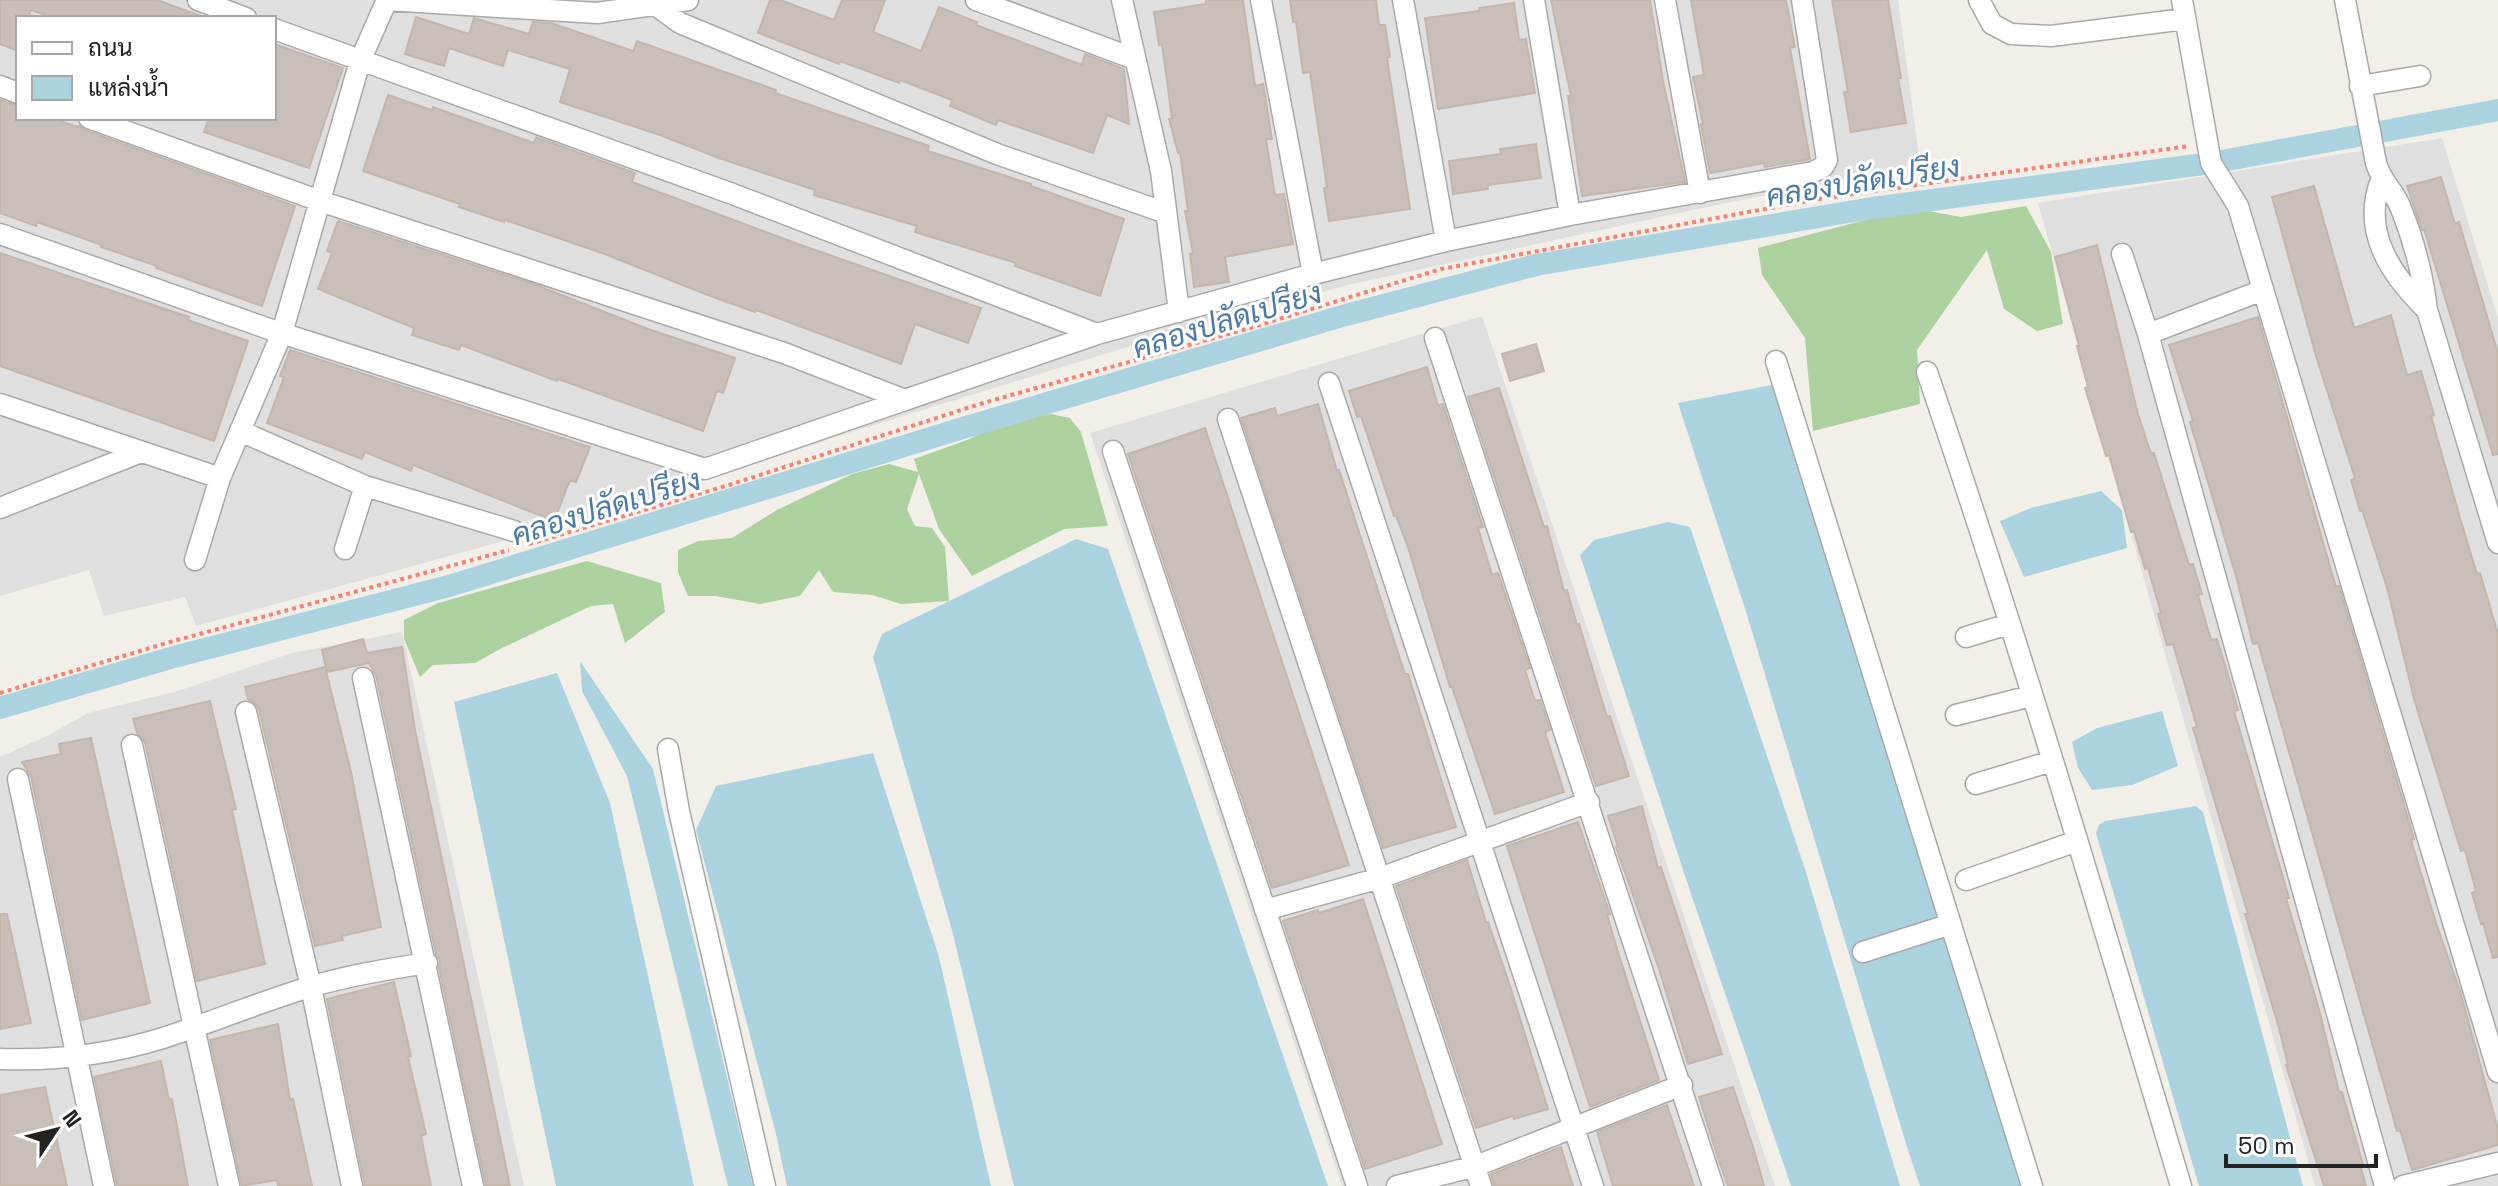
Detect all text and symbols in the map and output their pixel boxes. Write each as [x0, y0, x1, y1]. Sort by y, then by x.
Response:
legend [16, 16, 276, 120]
text: ถนน [88, 32, 133, 63]
text: แหล่งน้ำ [88, 68, 169, 103]
water label: คลองปลัดเปรียง [1763, 146, 1963, 216]
water label: คลองปลัดเปรียง [1128, 273, 1326, 367]
water label: คลองปลัดเปรียง [507, 460, 705, 554]
north arrow [16, 1090, 96, 1170]
text: N [57, 1104, 88, 1133]
scale bar [2226, 1118, 2376, 1168]
text: 50 m [2238, 1130, 2295, 1161]

